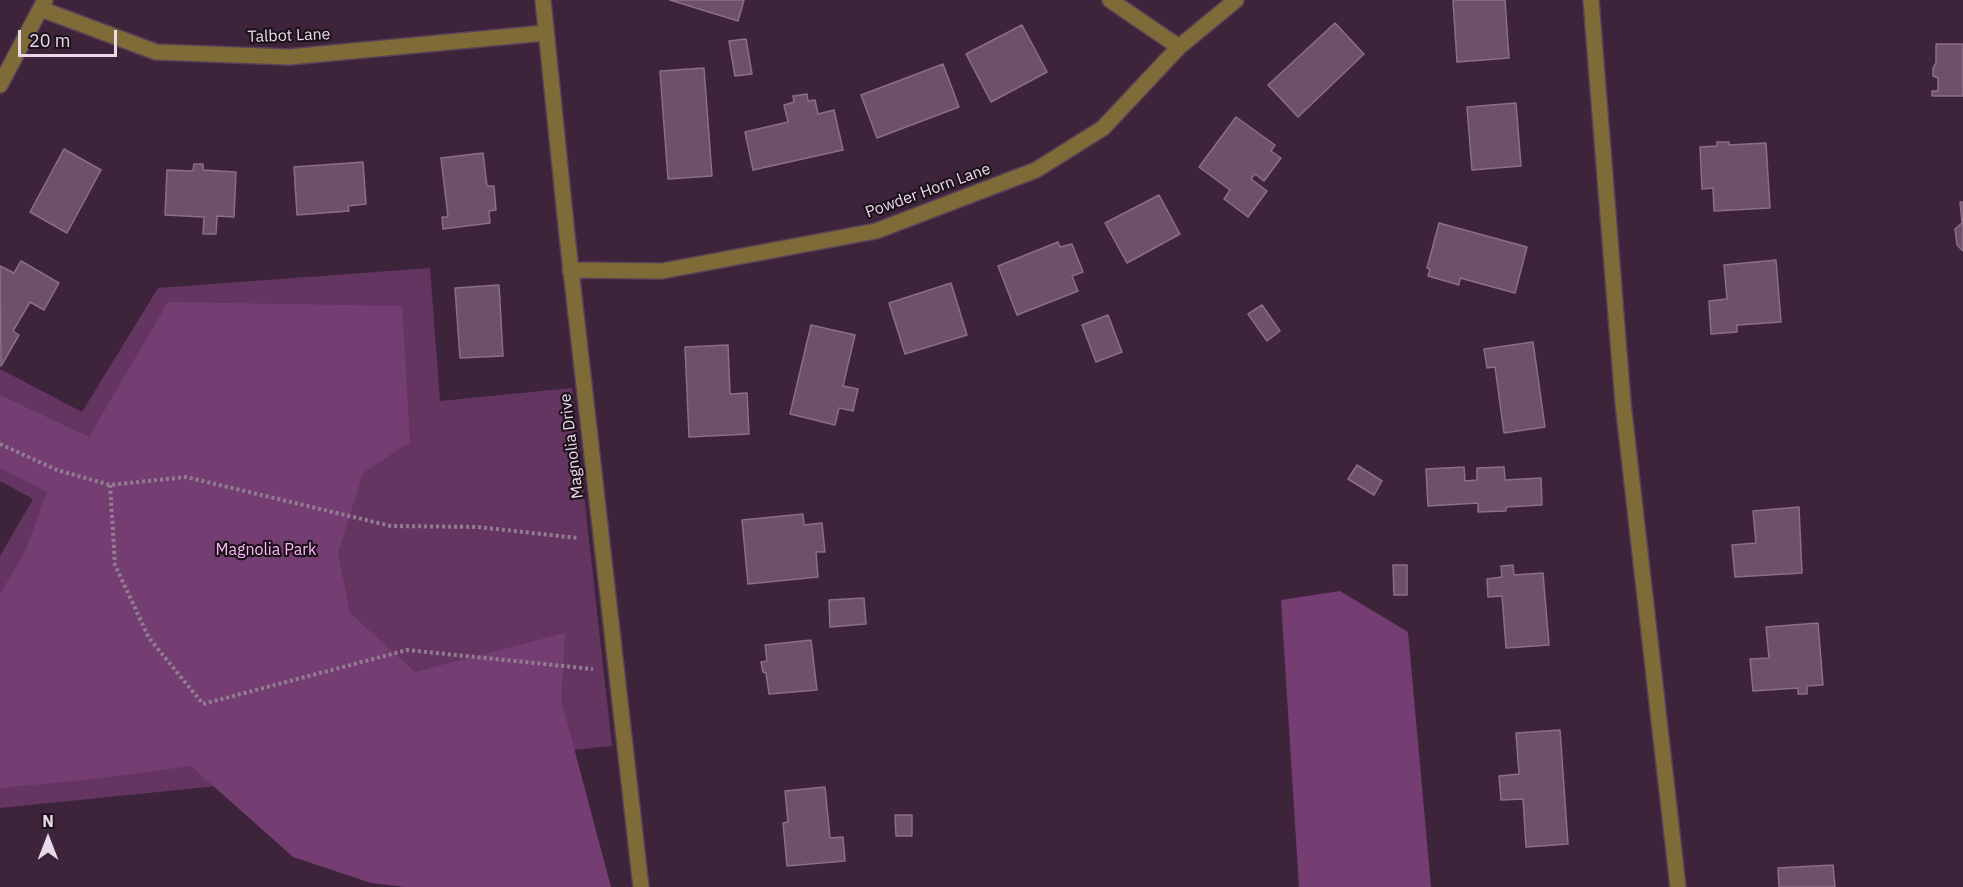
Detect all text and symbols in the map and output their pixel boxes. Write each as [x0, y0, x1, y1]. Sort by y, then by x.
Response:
scale bar [21, 18, 120, 56]
street label: Talbot Lane [247, 25, 331, 47]
text: 20 m [29, 29, 71, 52]
street label: Powder Horn Lane [863, 159, 993, 223]
street label: Magnolia Drive [556, 392, 588, 500]
park label: Magnolia Park [215, 540, 317, 560]
north arrow [18, 809, 78, 869]
text: N [42, 811, 54, 831]

